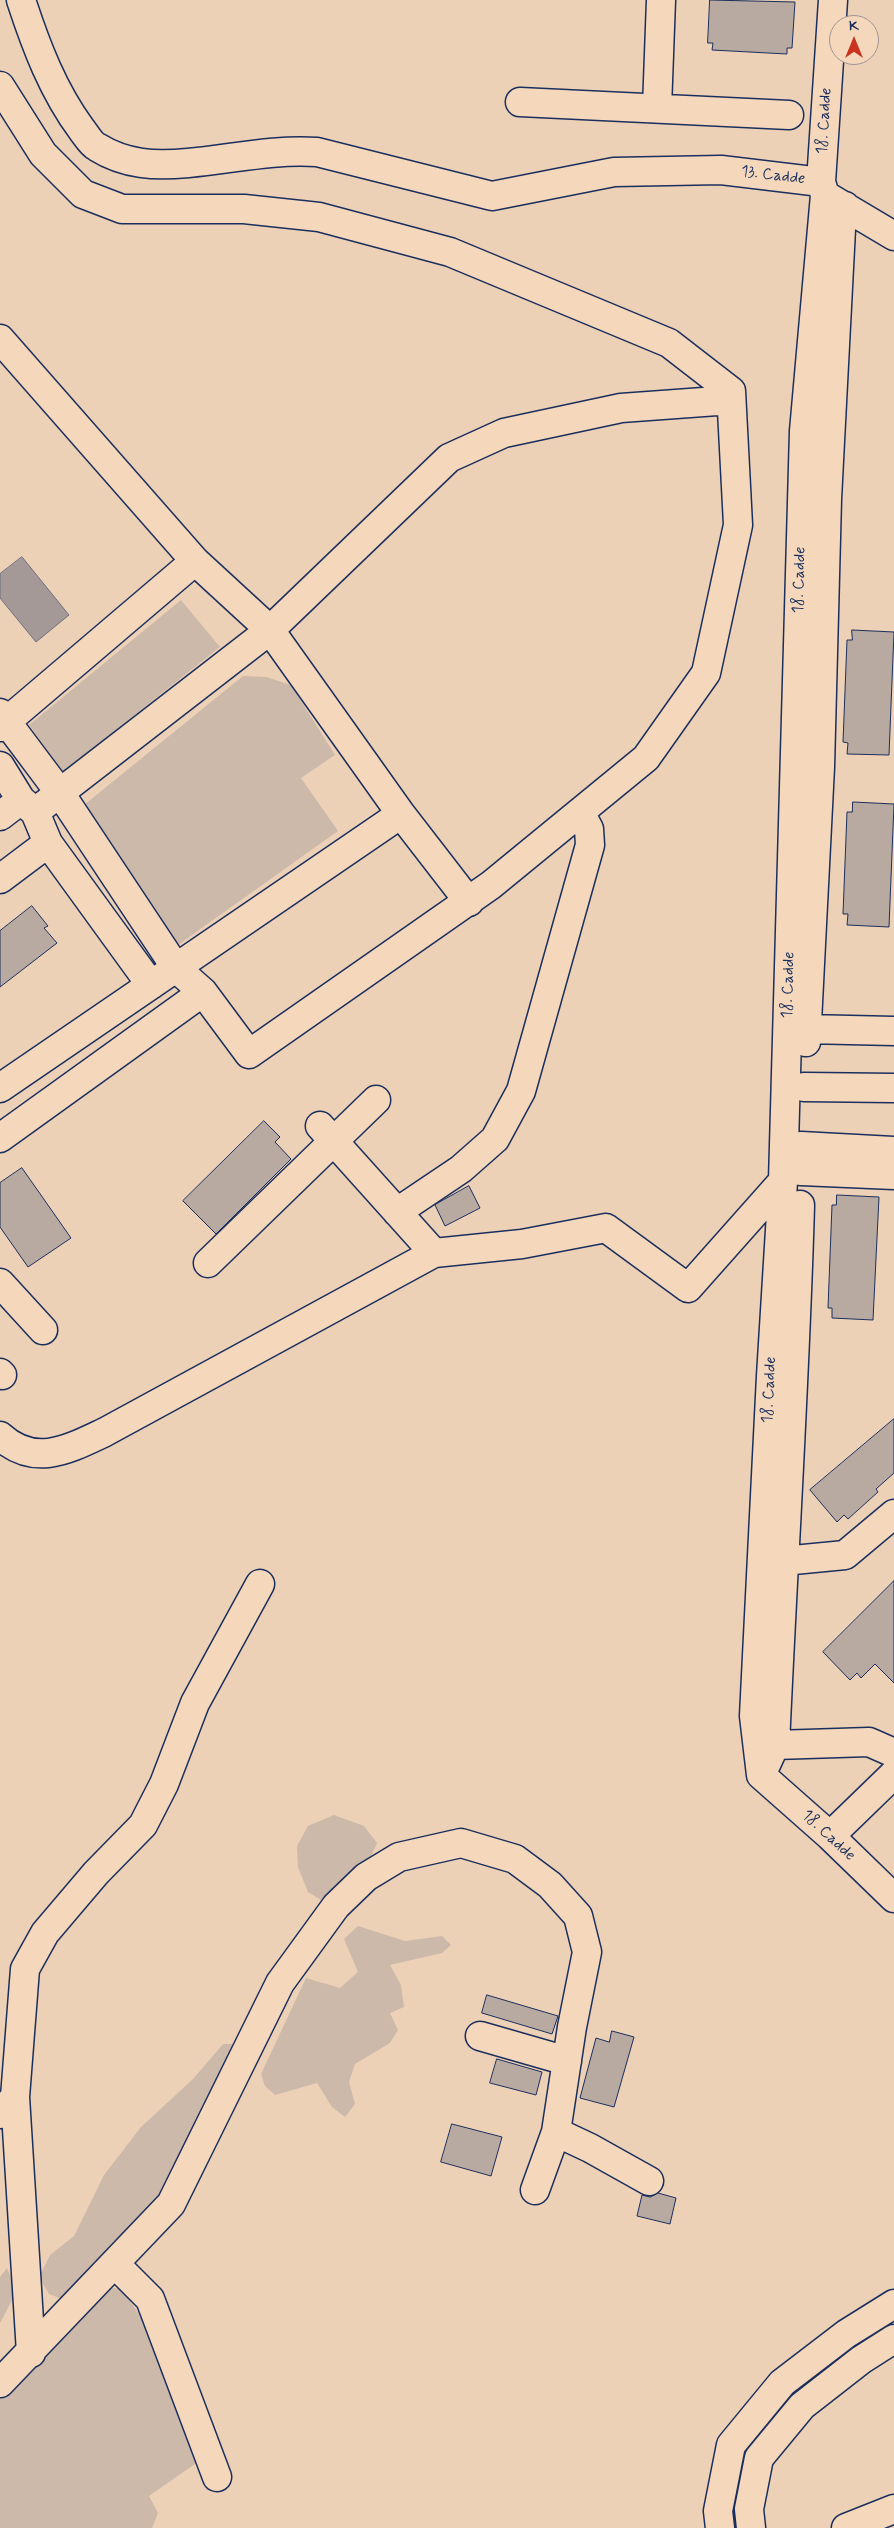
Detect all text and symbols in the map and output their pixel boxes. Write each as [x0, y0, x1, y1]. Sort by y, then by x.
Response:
north arrow [829, 15, 879, 65]
text: K [849, 17, 859, 35]
street label: 18. Cadde [813, 87, 837, 155]
street label: 13. Cadde [740, 163, 806, 189]
street label: 18. Cadde [789, 546, 811, 614]
street label: 18. Cadde [778, 951, 800, 1019]
street label: 18. Cadde [759, 1356, 781, 1424]
street label: 18. Cadde [797, 1806, 859, 1866]

